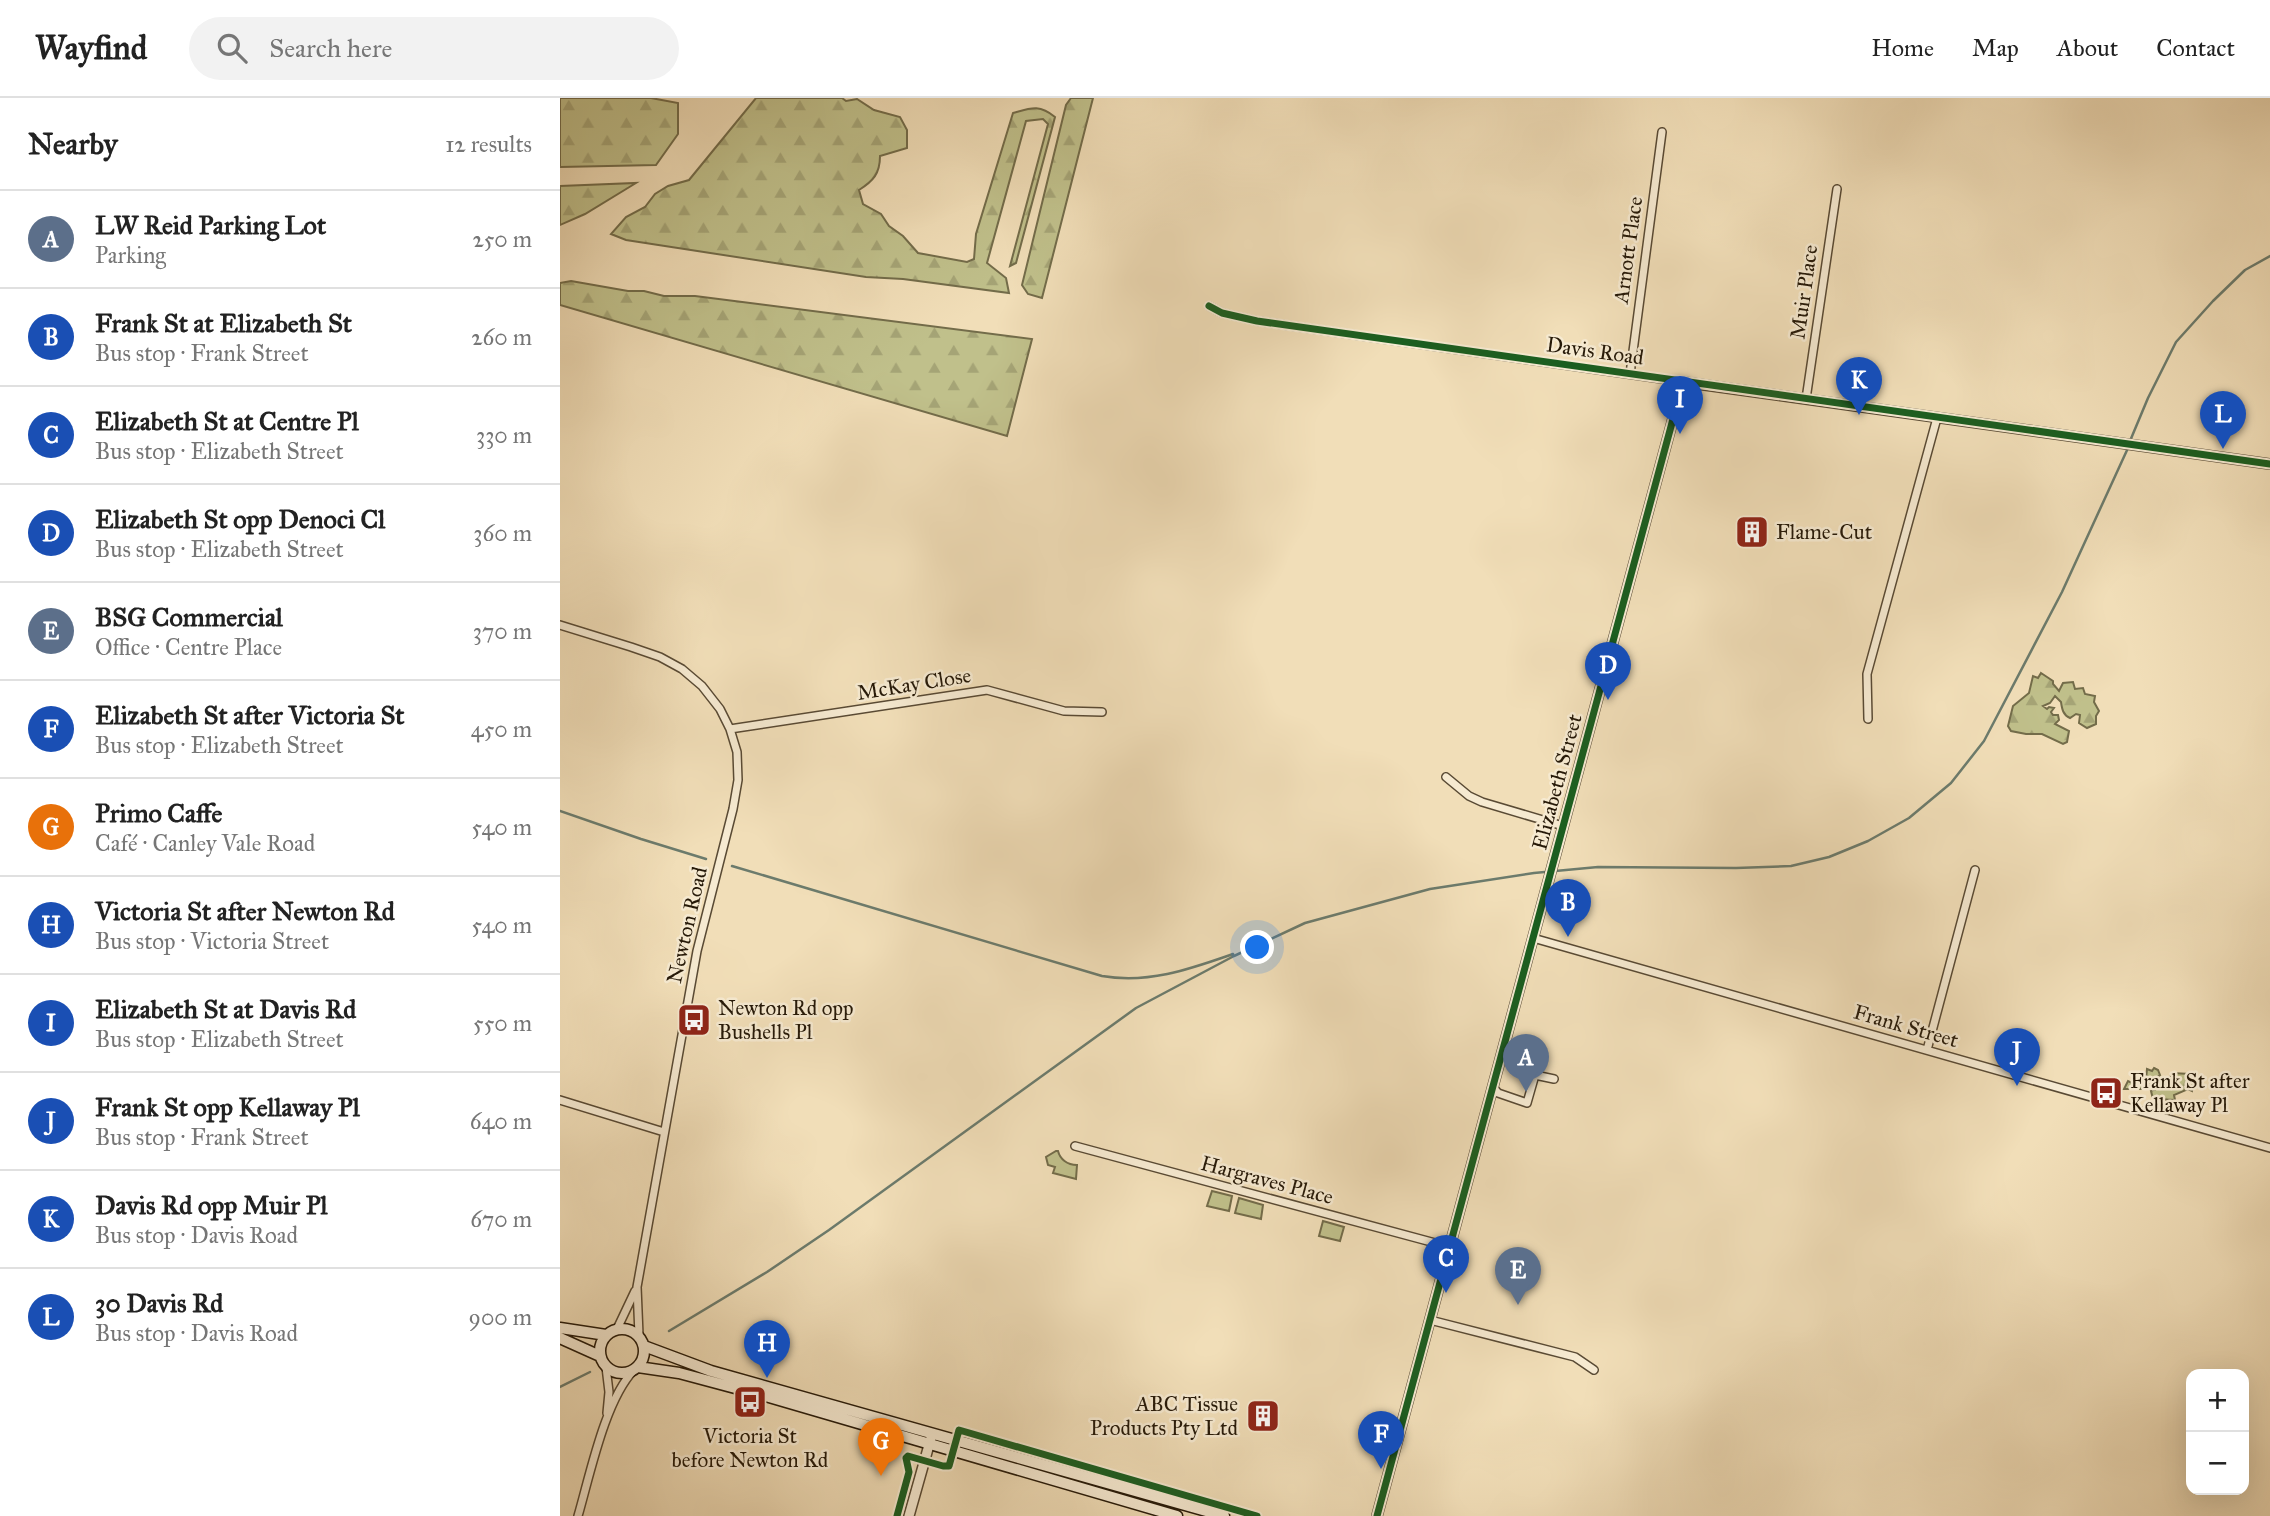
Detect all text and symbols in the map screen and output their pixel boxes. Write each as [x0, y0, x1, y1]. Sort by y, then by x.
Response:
search box [189, 17, 679, 80]
text: Wayfind [35, 28, 147, 68]
icon: search [213, 29, 251, 67]
text: Search here [269, 32, 392, 64]
text: Home [1871, 33, 1934, 63]
text: Map [1972, 33, 2019, 63]
text: About [2057, 33, 2118, 63]
text: Contact [2156, 33, 2235, 63]
text: Nearby [28, 126, 118, 162]
text: 12 results [445, 130, 532, 158]
street label: Arnott Place [1607, 195, 1648, 306]
text: LW Reid Parking Lot [95, 209, 326, 241]
text: A [43, 225, 59, 253]
text: 250 m [472, 225, 532, 253]
text: Parking [95, 241, 166, 269]
street label: Muir Place [1785, 243, 1824, 341]
text: Frank St at Elizabeth St [95, 307, 352, 339]
text: B [43, 323, 59, 351]
text: 260 m [471, 323, 532, 351]
street label: Davis Road [1545, 331, 1646, 371]
text: Bus stop · Frank Street [95, 339, 309, 367]
pin: K [1836, 357, 1882, 415]
pin: I [1657, 376, 1703, 434]
pin: L [2200, 391, 2246, 449]
text: Elizabeth St at Centre Pl [95, 405, 359, 437]
text: C [43, 421, 59, 449]
text: 330 m [476, 421, 532, 449]
text: Bus stop · Elizabeth Street [95, 437, 344, 465]
text: Elizabeth St opp Denoci Cl [95, 503, 385, 535]
building icon: Flame-Cut [1733, 513, 1771, 551]
text: D [42, 519, 60, 547]
text: 360 m [473, 519, 532, 547]
place label: Flame-Cut [1776, 519, 1873, 545]
text: Bus stop · Elizabeth Street [95, 535, 344, 563]
text: BSG Commercial [95, 601, 283, 633]
text: E [43, 617, 59, 645]
text: 370 m [473, 617, 532, 645]
text: Office · Centre Place [95, 633, 282, 661]
pin: D [1585, 642, 1631, 700]
street label: McKay Close [855, 662, 973, 706]
text: Elizabeth St after Victoria St [95, 699, 405, 731]
street label: Elizabeth Street [1526, 711, 1588, 853]
text: F [43, 715, 59, 743]
text: 450 m [471, 715, 532, 743]
text: Bus stop · Elizabeth Street [95, 731, 344, 759]
text: Primo Caffe [95, 797, 222, 829]
text: G [43, 813, 59, 841]
text: 540 m [471, 813, 532, 841]
text: Café · Canley Vale Road [95, 829, 315, 857]
street label: Newton Road [661, 864, 713, 986]
pin: B [1545, 879, 1591, 937]
text: Victoria St after Newton Rd [95, 895, 395, 927]
text: H [41, 911, 61, 939]
text: 540 m [471, 911, 532, 939]
text: Bus stop · Victoria Street [95, 927, 329, 955]
your location [1240, 930, 1274, 964]
text: Elizabeth St at Davis Rd [95, 993, 356, 1025]
place label: Newton Rd opp Bushells Pl [718, 995, 854, 1045]
street label: Frank Street [1851, 999, 1962, 1054]
bus stop icon: Newton Rd opp Bushells Pl [675, 1001, 713, 1039]
text: I [46, 1009, 56, 1037]
text: 550 m [473, 1009, 532, 1037]
text: Bus stop · Elizabeth Street [95, 1025, 344, 1053]
pin: J [1994, 1028, 2040, 1086]
pin: A [1503, 1034, 1549, 1092]
place label: Frank St after Kellaway Pl [2130, 1068, 2250, 1118]
bus stop icon: Frank St after Kellaway Pl [2087, 1074, 2125, 1112]
text: Frank St opp Kellaway Pl [95, 1091, 360, 1123]
text: J [46, 1107, 56, 1135]
text: 640 m [470, 1107, 532, 1135]
text: Bus stop · Frank Street [95, 1123, 309, 1151]
street label: Hargraves Place [1198, 1150, 1336, 1210]
text: Davis Rd opp Muir Pl [95, 1189, 328, 1221]
text: K [43, 1205, 59, 1233]
text: 670 m [470, 1205, 532, 1233]
text: Bus stop · Davis Road [95, 1221, 298, 1249]
pin: C [1423, 1235, 1469, 1293]
pin: E [1495, 1247, 1541, 1305]
text: 30 Davis Rd [95, 1287, 223, 1319]
text: L [43, 1303, 60, 1331]
text: 900 m [469, 1303, 532, 1331]
text: Bus stop · Davis Road [95, 1319, 298, 1347]
pin: H [744, 1320, 790, 1378]
map controls [2186, 1369, 2249, 1495]
button: + [2186, 1369, 2249, 1432]
bus stop icon: Victoria St before Newton Rd [731, 1383, 769, 1421]
place label: ABC Tissue Products Pty Ltd [1090, 1391, 1238, 1441]
building icon: ABC Tissue Products Pty Ltd [1244, 1397, 1282, 1435]
pin: F [1358, 1411, 1404, 1469]
pin: G [858, 1418, 904, 1476]
place label: Victoria St before Newton Rd [672, 1423, 829, 1473]
button: − [2186, 1432, 2249, 1495]

